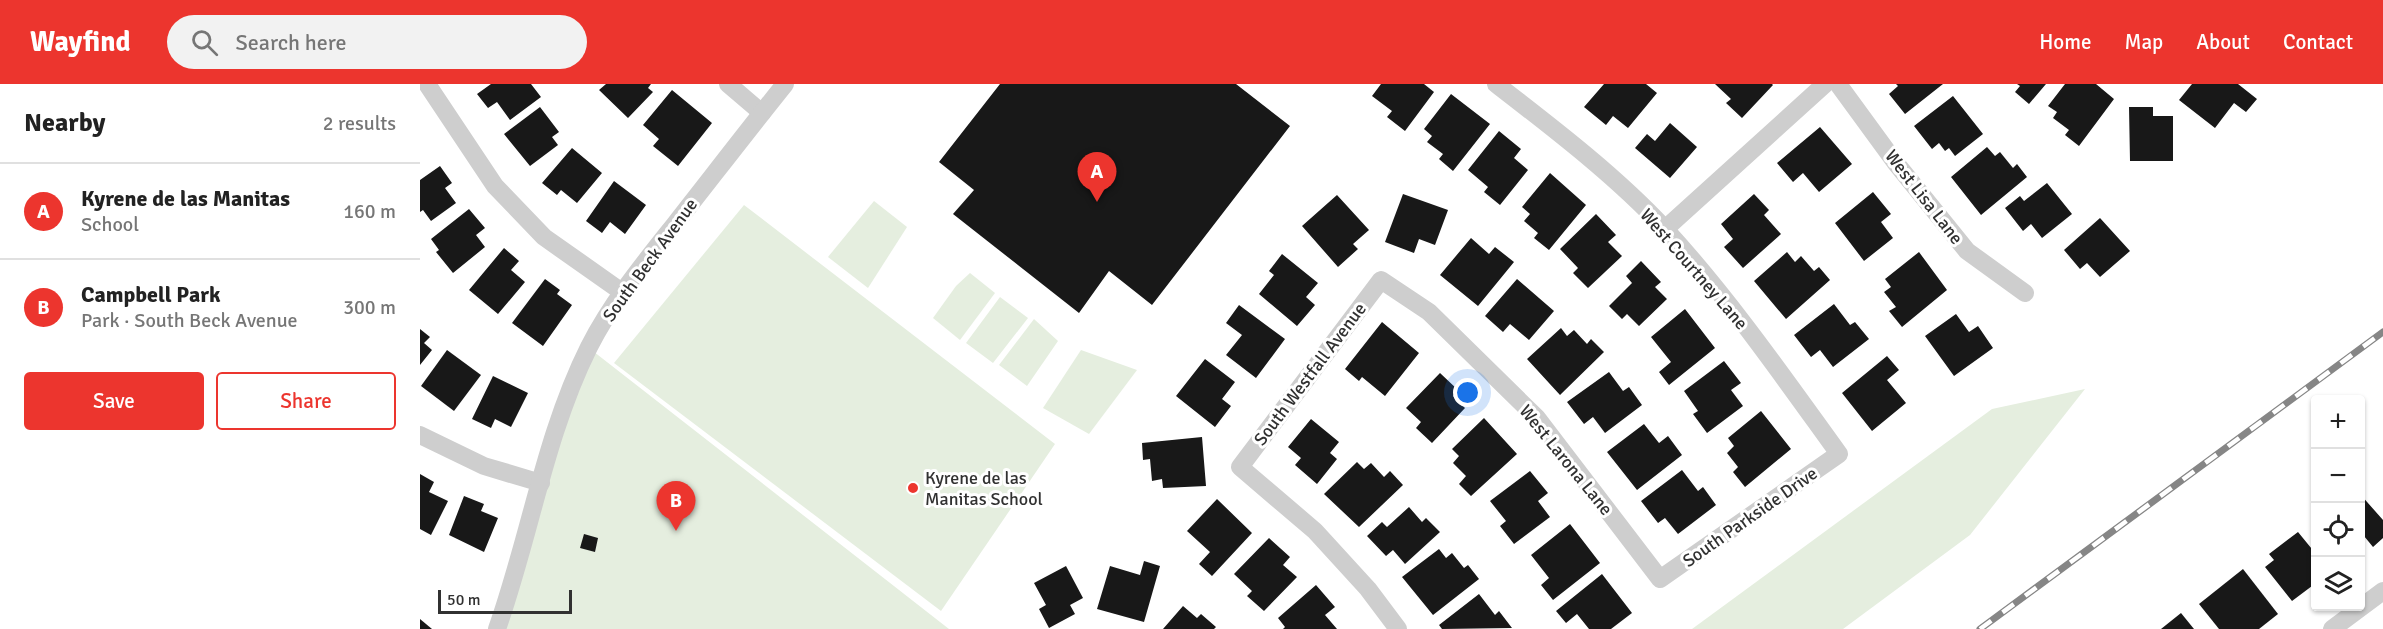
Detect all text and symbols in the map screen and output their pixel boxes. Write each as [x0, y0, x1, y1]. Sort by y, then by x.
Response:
search box [167, 15, 587, 69]
text: Wayfind [30, 25, 131, 59]
icon: search [188, 26, 221, 59]
text: Search here [236, 29, 347, 56]
text: Home [2039, 29, 2092, 55]
text: Map [2125, 29, 2163, 55]
text: About [2196, 29, 2250, 55]
text: Contact [2283, 29, 2353, 55]
text: Nearby [24, 107, 105, 139]
text: 2 results [323, 111, 396, 136]
street label: West Lisa Lane [1880, 145, 1968, 249]
pin: A [1078, 152, 1116, 202]
text: Kyrene de las Manitas [81, 185, 290, 212]
street label: South Beck Avenue [598, 194, 702, 326]
text: A [37, 199, 50, 224]
text: 160 m [343, 199, 396, 224]
street label: West Courtney Lane [1635, 204, 1753, 334]
text: School [81, 212, 139, 237]
text: Campbell Park [81, 281, 220, 308]
text: B [37, 295, 50, 320]
text: 300 m [343, 295, 396, 320]
street label: South Westfall Avenue [1249, 298, 1371, 450]
text: Park · South Beck Avenue [81, 308, 298, 333]
button: Save [24, 372, 204, 430]
button: Share [216, 372, 396, 430]
your location [1453, 378, 1482, 407]
map controls [2311, 395, 2365, 611]
button: + [2311, 395, 2365, 449]
street label: West Larona Lane [1515, 400, 1617, 520]
button: − [2311, 449, 2365, 503]
street label: South Parkside Drive [1678, 462, 1822, 572]
place label: Kyrene de las Manitas School [925, 467, 1043, 510]
marker: Kyrene de las Manitas School [906, 481, 920, 495]
pin: B [656, 482, 696, 531]
button: locate [2311, 503, 2365, 557]
button: layers [2311, 557, 2365, 611]
scale bar [438, 587, 572, 614]
text: 50 m [447, 590, 481, 610]

